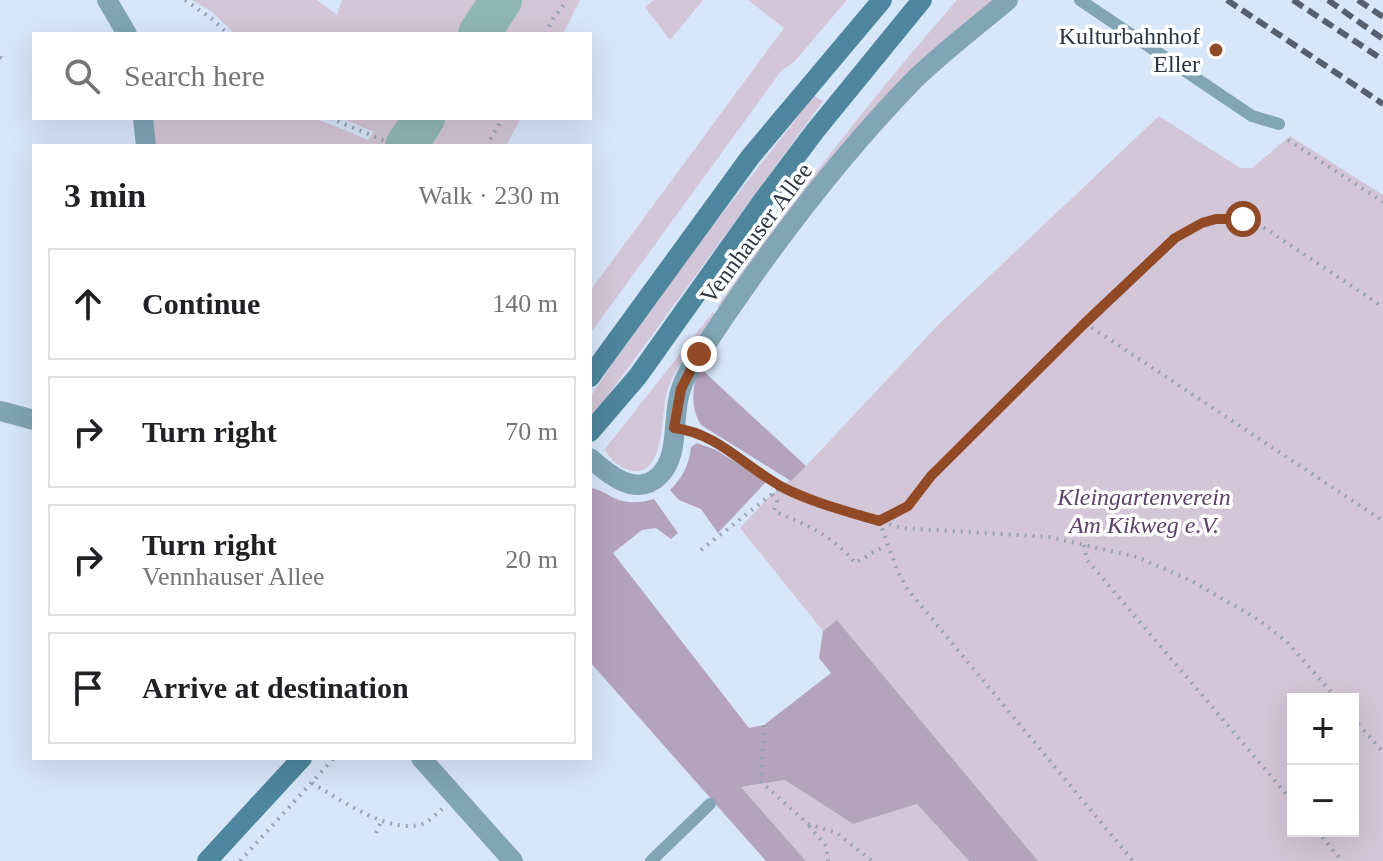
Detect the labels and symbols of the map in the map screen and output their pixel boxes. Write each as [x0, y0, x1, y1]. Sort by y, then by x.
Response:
place label: Kulturbahnhof Eller [1059, 23, 1200, 77]
marker: Kulturbahnhof Eller [1207, 41, 1225, 59]
street label: Vennhauser Allee [695, 158, 817, 308]
route start [1225, 201, 1261, 237]
route end [681, 336, 717, 372]
park label: Kleingartenverein Am Kikweg e.V. [1056, 484, 1231, 538]

